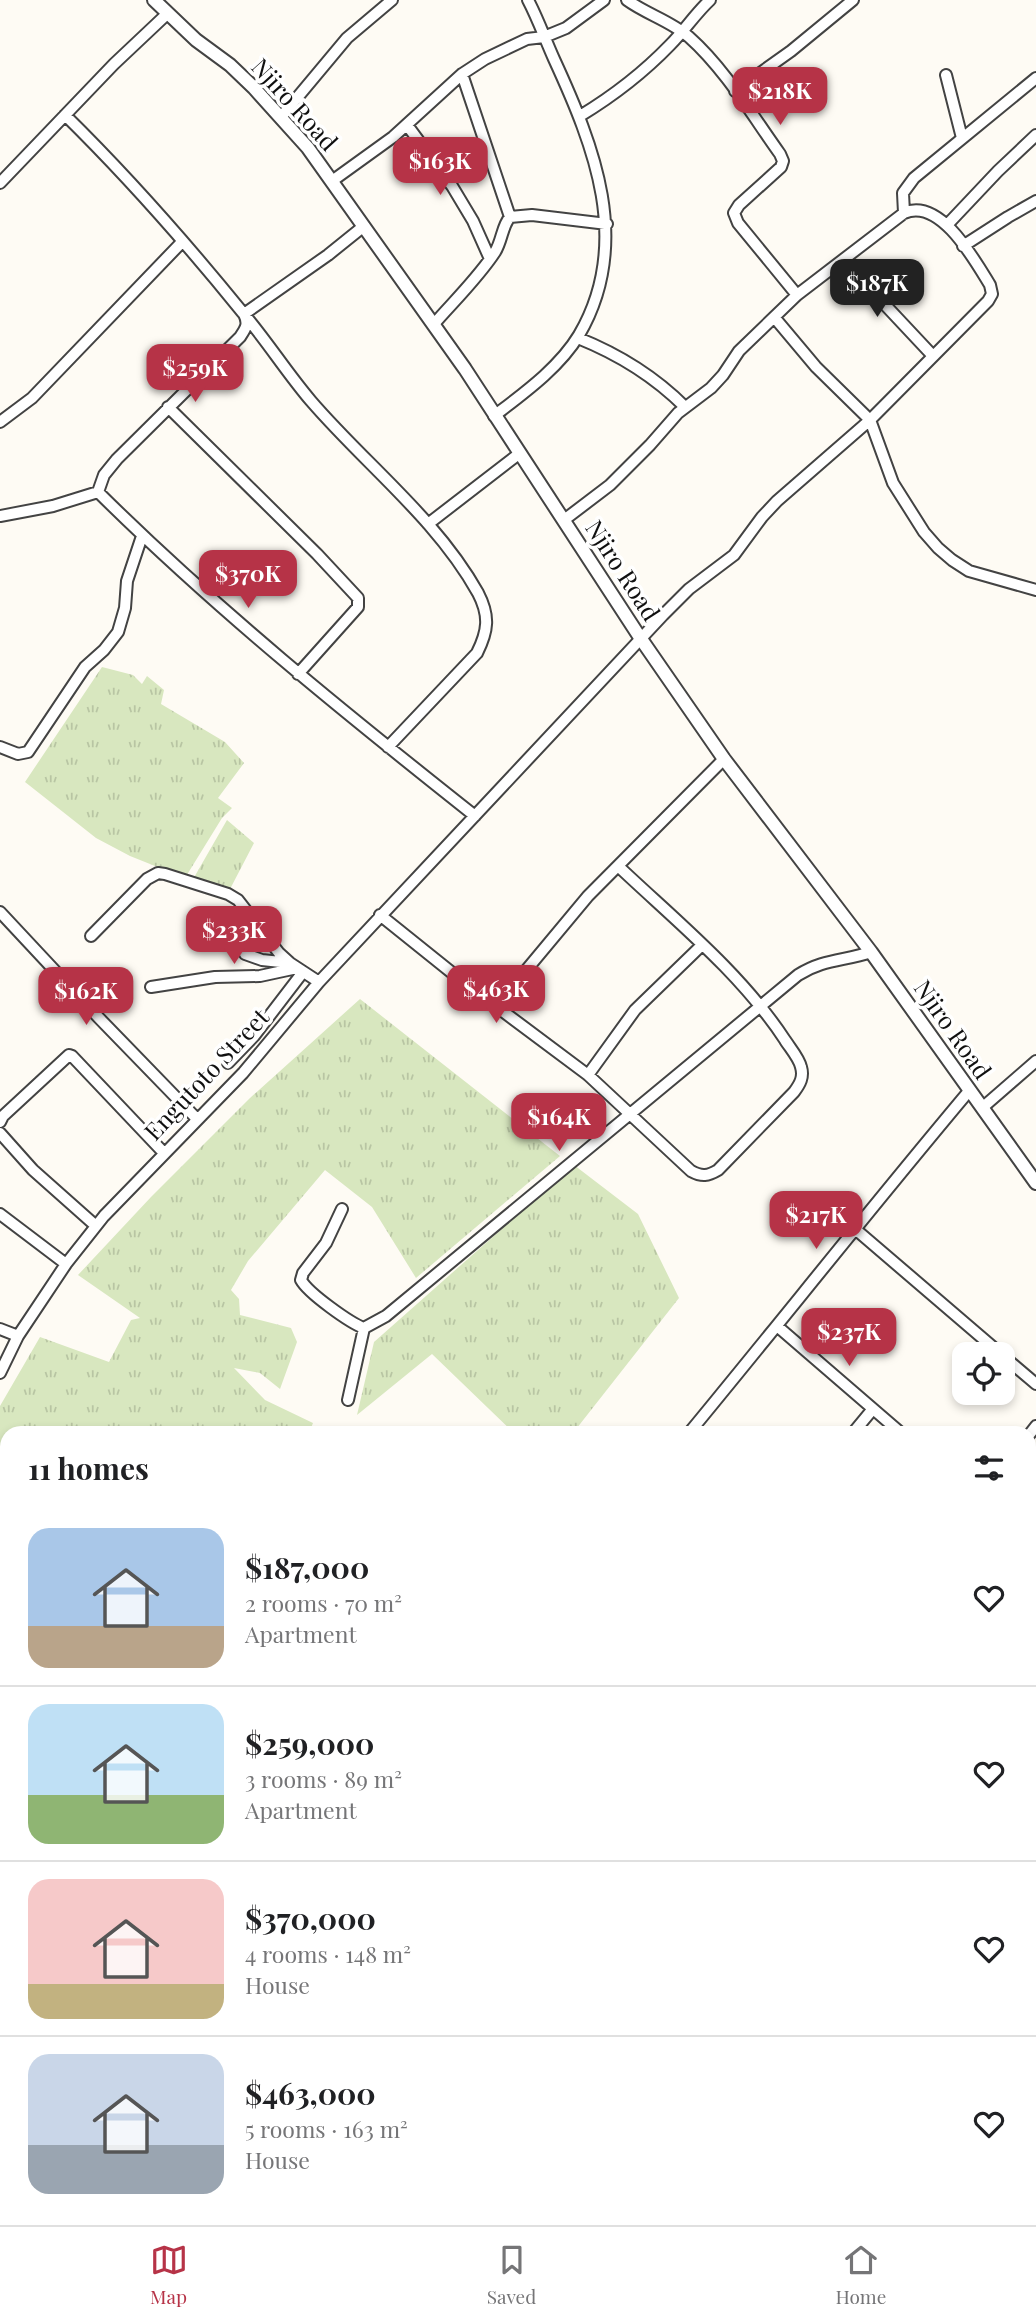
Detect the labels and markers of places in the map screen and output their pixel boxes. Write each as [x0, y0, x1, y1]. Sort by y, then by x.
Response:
pin: $218K [731, 68, 829, 127]
pin: $163K [391, 138, 489, 197]
pin: $187K [828, 260, 926, 319]
pin: $259K [146, 344, 244, 404]
pin: $370K [199, 550, 297, 610]
pin: $233K [185, 906, 283, 966]
pin: $463K [447, 965, 545, 1025]
pin: $162K [37, 968, 135, 1027]
pin: $164K [510, 1094, 608, 1153]
pin: $217K [767, 1192, 865, 1251]
pin: $237K [800, 1308, 898, 1368]

